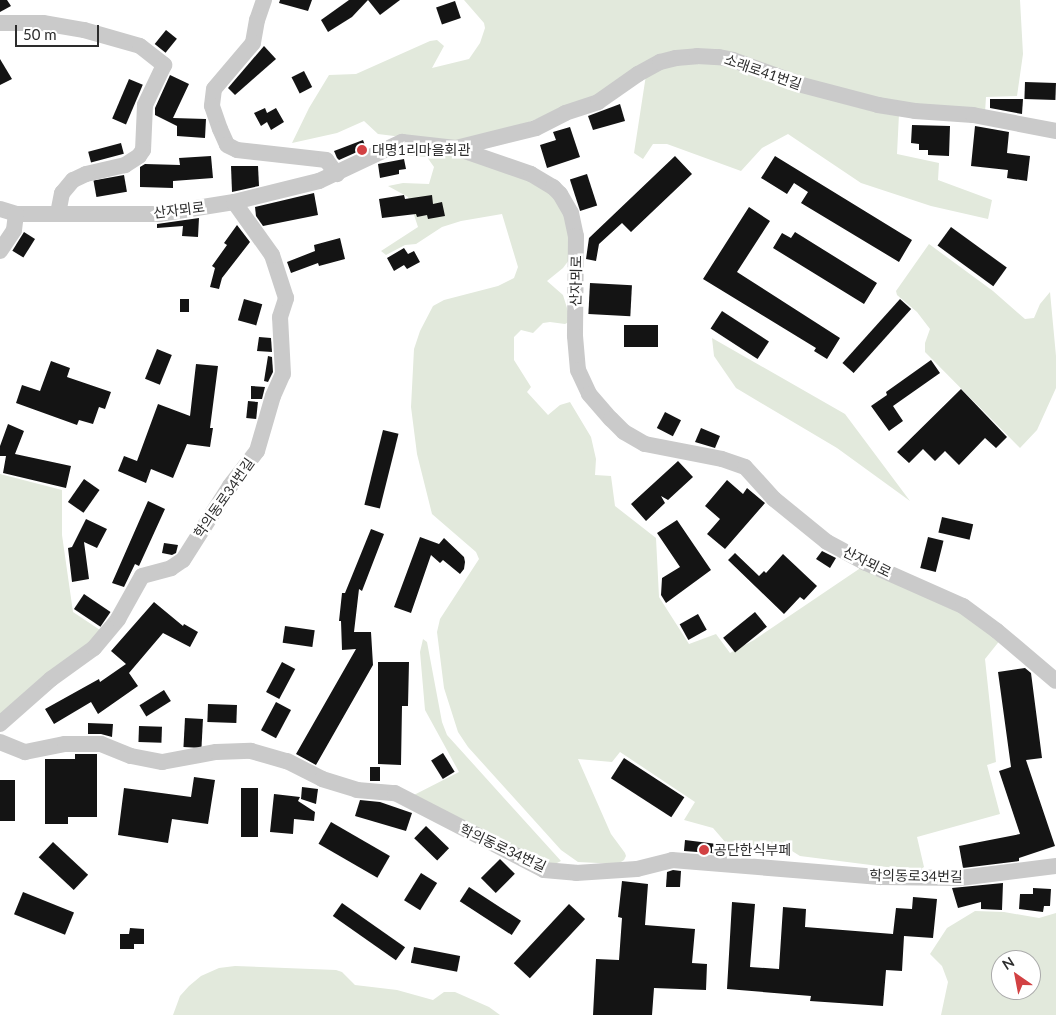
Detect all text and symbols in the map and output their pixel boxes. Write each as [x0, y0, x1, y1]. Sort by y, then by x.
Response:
scale bar [18, 15, 101, 47]
text: 50 m [23, 25, 57, 43]
street label: 소래로41번길 [722, 51, 804, 93]
place label: 대명1리마을회관 [372, 142, 470, 158]
marker: 대명1리마을회관 [356, 144, 368, 156]
street label: 산자뫼로 [152, 199, 206, 221]
street label: 산자뫼로 [567, 255, 585, 307]
street label: 학의동로34번길 [190, 455, 258, 541]
street label: 산자뫼로 [840, 543, 894, 581]
street label: 학의동로34번길 [457, 821, 549, 875]
place label: 공단한식부페 [714, 842, 791, 858]
marker: 공단한식부페 [698, 844, 710, 856]
street label: 학의동로34번길 [869, 867, 963, 885]
north arrow [991, 950, 1041, 1000]
text: N [999, 953, 1017, 973]

